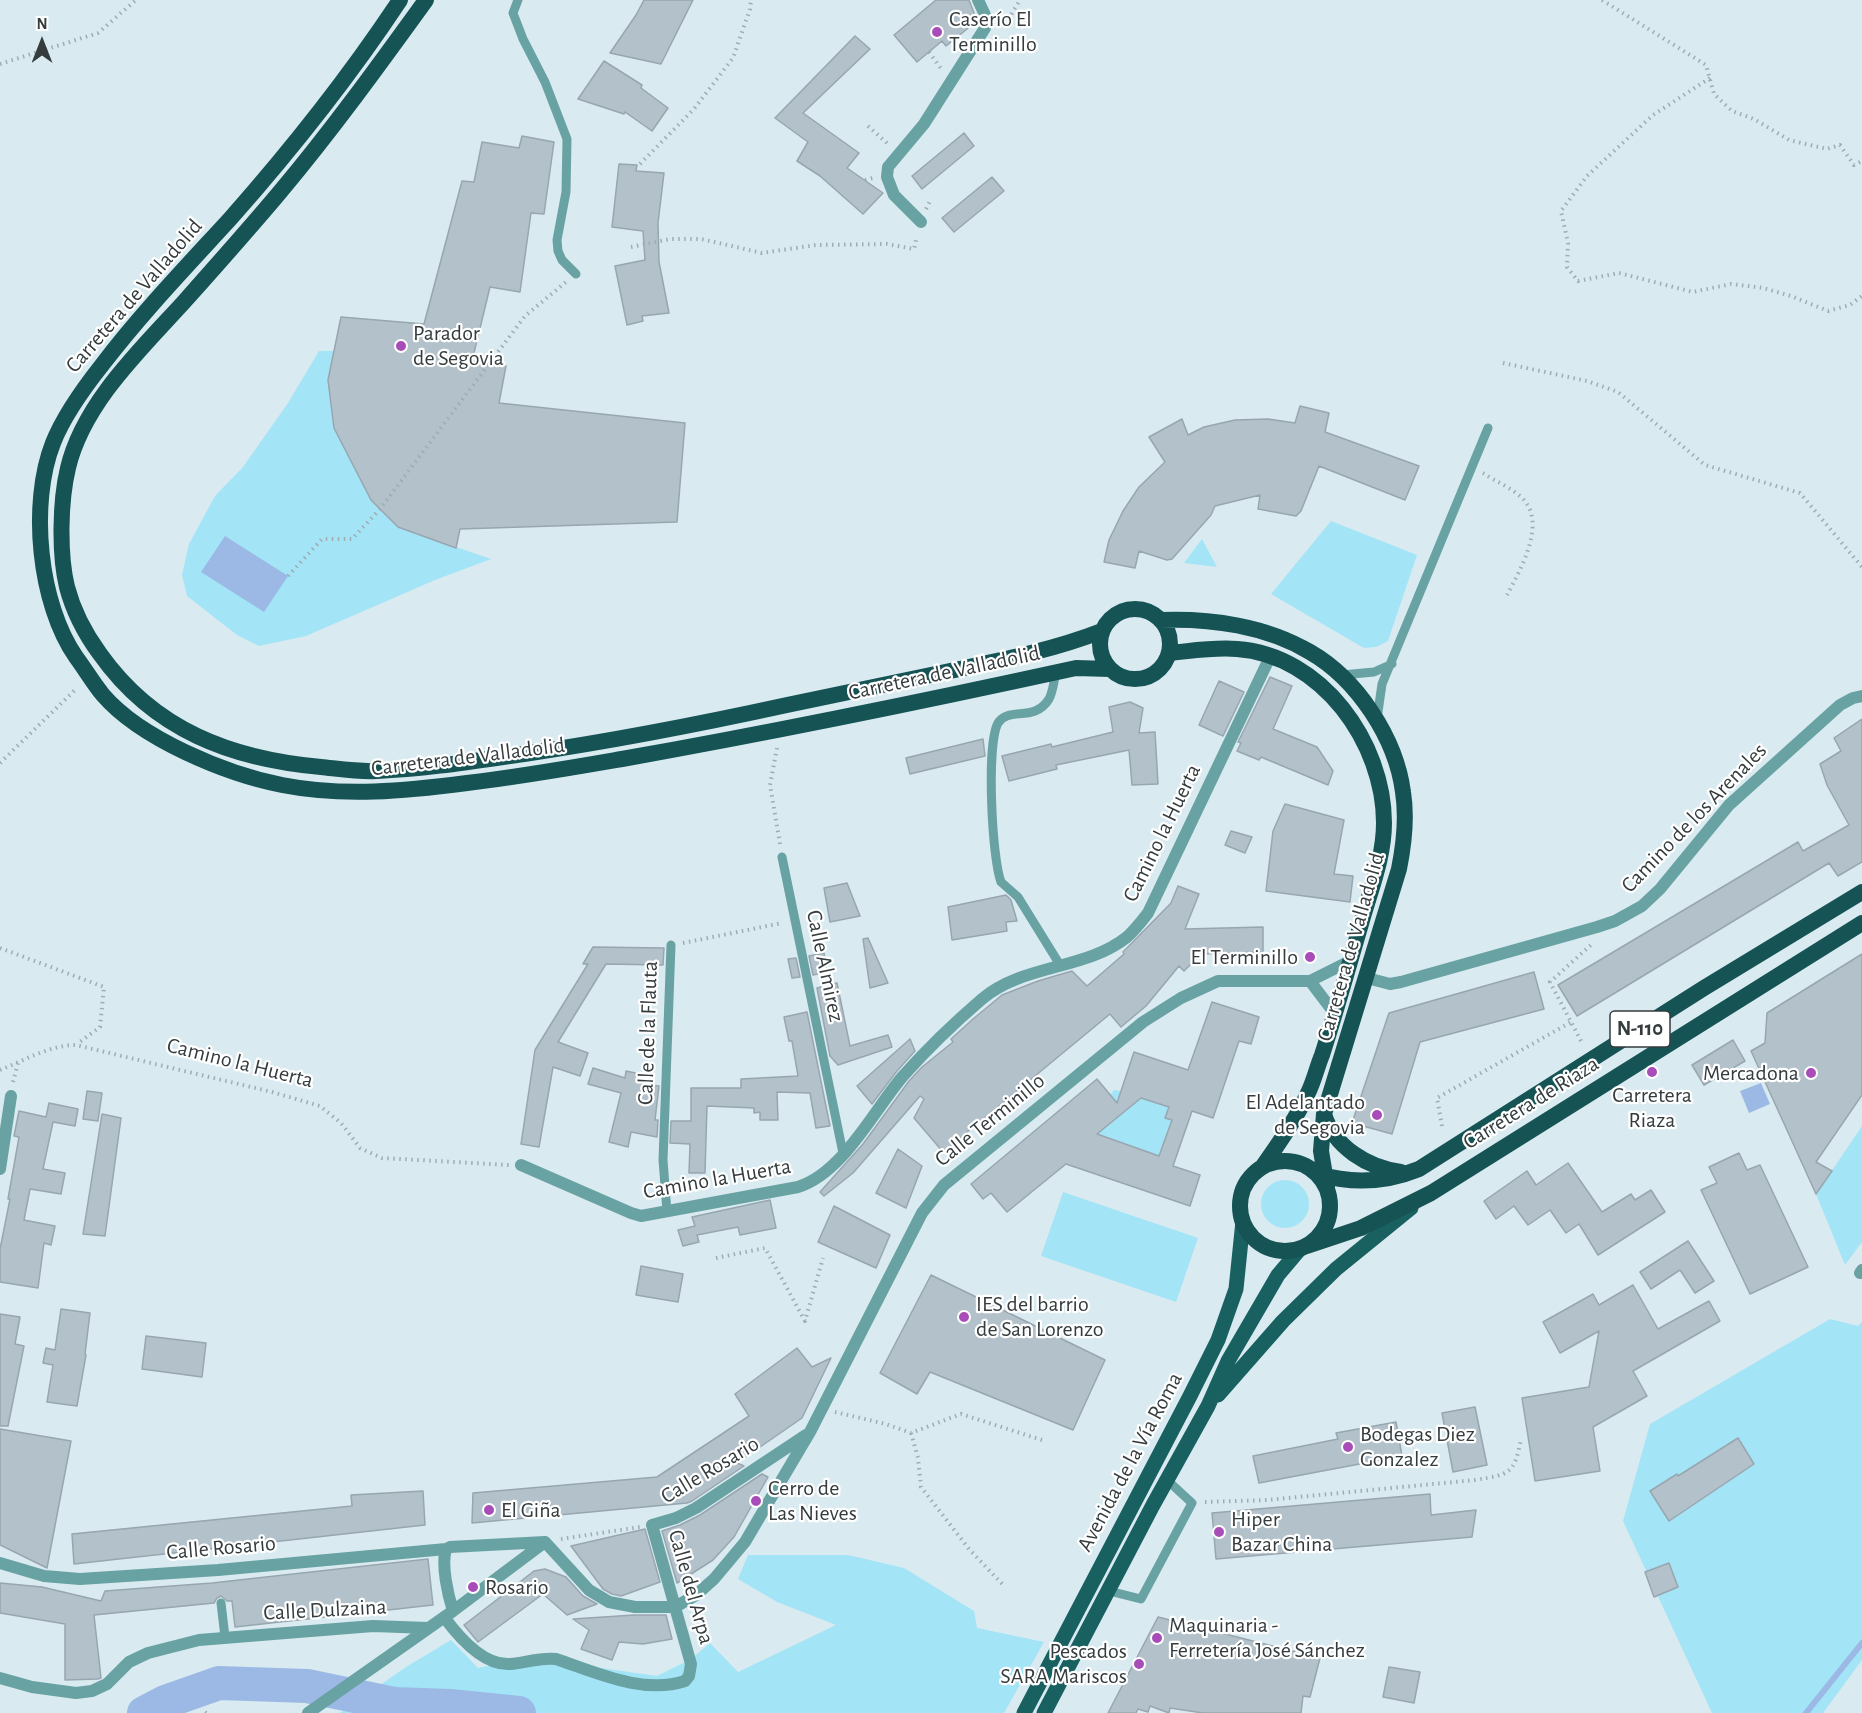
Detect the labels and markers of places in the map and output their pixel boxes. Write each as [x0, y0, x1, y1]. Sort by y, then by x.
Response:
place label: Caserío El Terminillo [949, 6, 1037, 57]
marker: Caserío El Terminillo [930, 25, 944, 39]
place label: Parador de Segovia [413, 320, 504, 372]
marker: Parador de Segovia [394, 339, 408, 353]
place label: El Terminillo [1191, 944, 1298, 970]
marker: El Terminillo [1303, 950, 1317, 964]
place label: Mercadona [1703, 1060, 1799, 1086]
marker: Carretera Riaza [1645, 1065, 1659, 1079]
marker: Mercadona [1804, 1066, 1818, 1080]
place label: Carretera Riaza [1612, 1082, 1692, 1134]
place label: El Adelantado de Segovia [1245, 1089, 1365, 1140]
marker: El Adelantado de Segovia [1370, 1108, 1384, 1122]
place label: IES del barrio de San Lorenzo [976, 1291, 1104, 1342]
marker: IES del barrio de San Lorenzo [957, 1310, 971, 1324]
place label: Bodegas Diez Gonzalez [1360, 1421, 1475, 1472]
marker: Bodegas Diez Gonzalez [1341, 1440, 1355, 1454]
place label: Cerro de Las Nieves [768, 1475, 857, 1526]
marker: Cerro de Las Nieves [749, 1494, 763, 1508]
place label: El Giña [501, 1497, 561, 1523]
marker: El Giña [482, 1503, 496, 1517]
place label: Hiper Bazar China [1231, 1506, 1332, 1558]
marker: Hiper Bazar China [1212, 1525, 1226, 1539]
place label: Rosario [485, 1574, 549, 1600]
marker: Rosario [466, 1580, 480, 1594]
place label: Maquinaria - Ferretería José Sánchez [1169, 1612, 1365, 1664]
marker: Maquinaria - Ferretería José Sánchez [1150, 1631, 1164, 1645]
place label: Pescados SARA Mariscos [1000, 1638, 1127, 1690]
marker: Pescados SARA Mariscos [1132, 1657, 1146, 1671]

